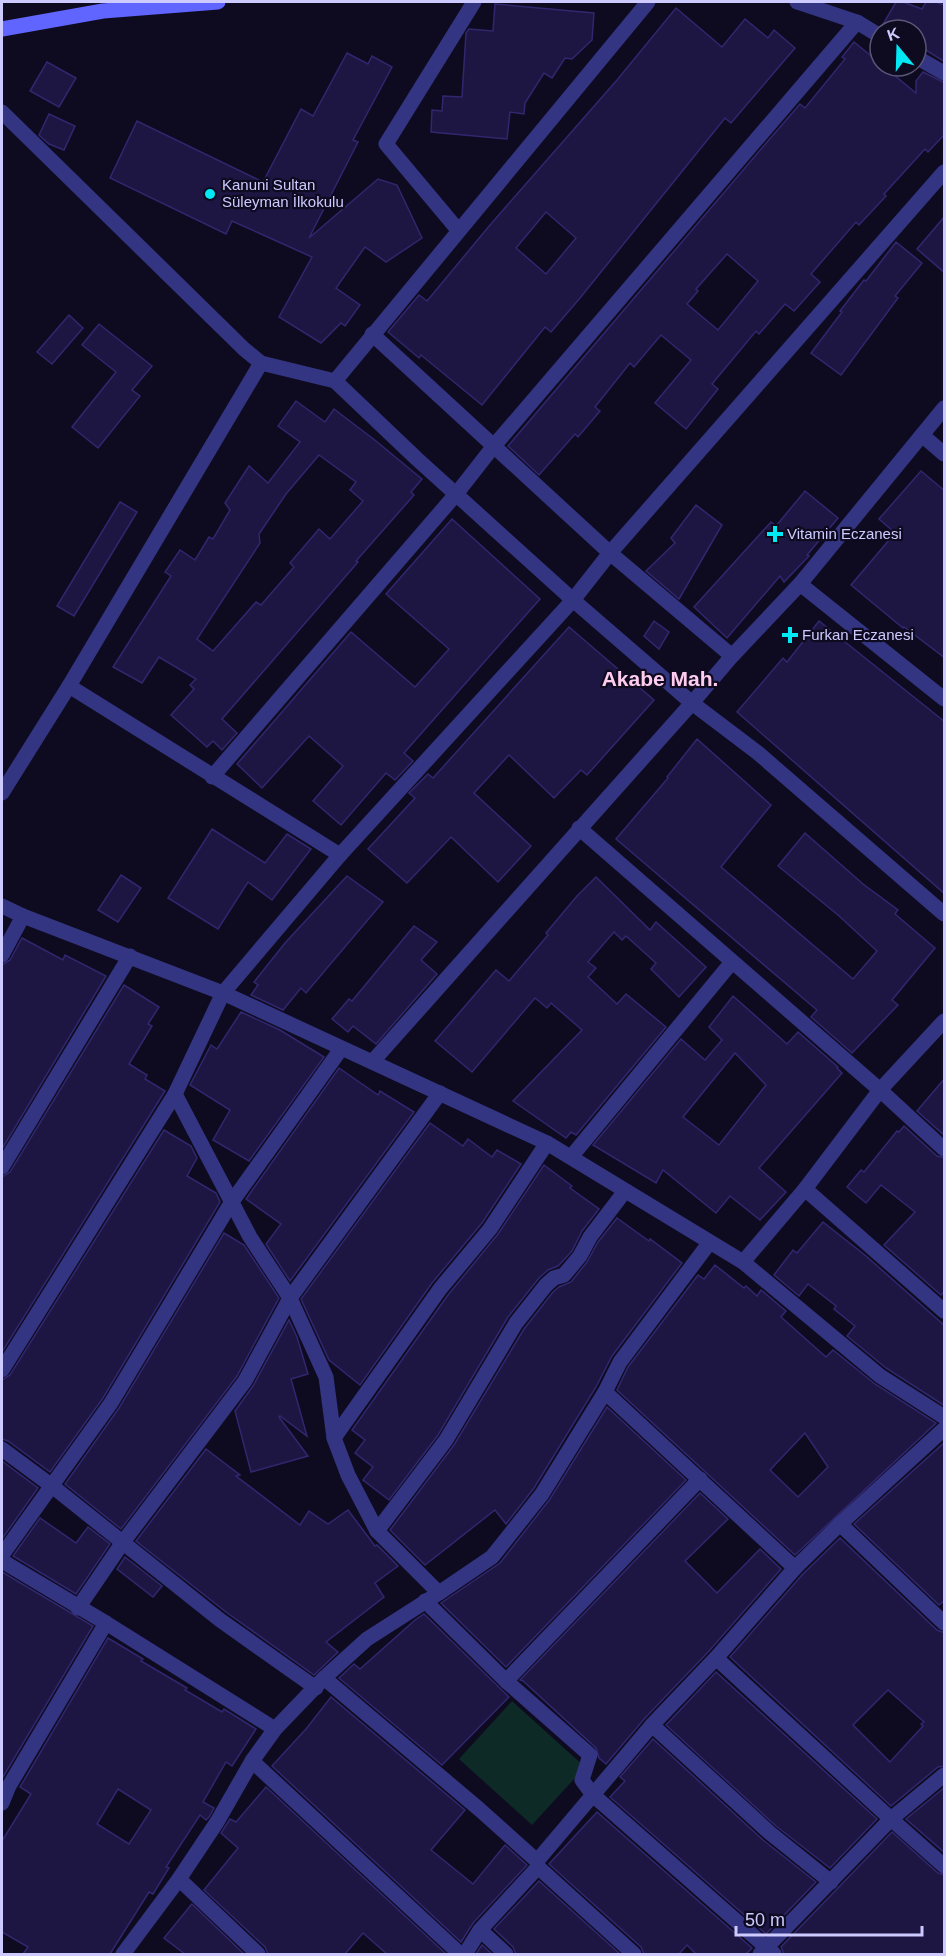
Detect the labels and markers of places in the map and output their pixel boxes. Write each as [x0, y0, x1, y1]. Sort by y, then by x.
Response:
place label: Kanuni Sultan Süleyman İlkokulu [222, 176, 344, 210]
marker: Kanuni Sultan Süleyman İlkokulu [203, 187, 217, 201]
place label: Vitamin Eczanesi [787, 525, 902, 542]
marker: Vitamin Eczanesi [768, 527, 782, 541]
place label: Furkan Eczanesi [802, 626, 914, 643]
marker: Furkan Eczanesi [783, 628, 797, 642]

